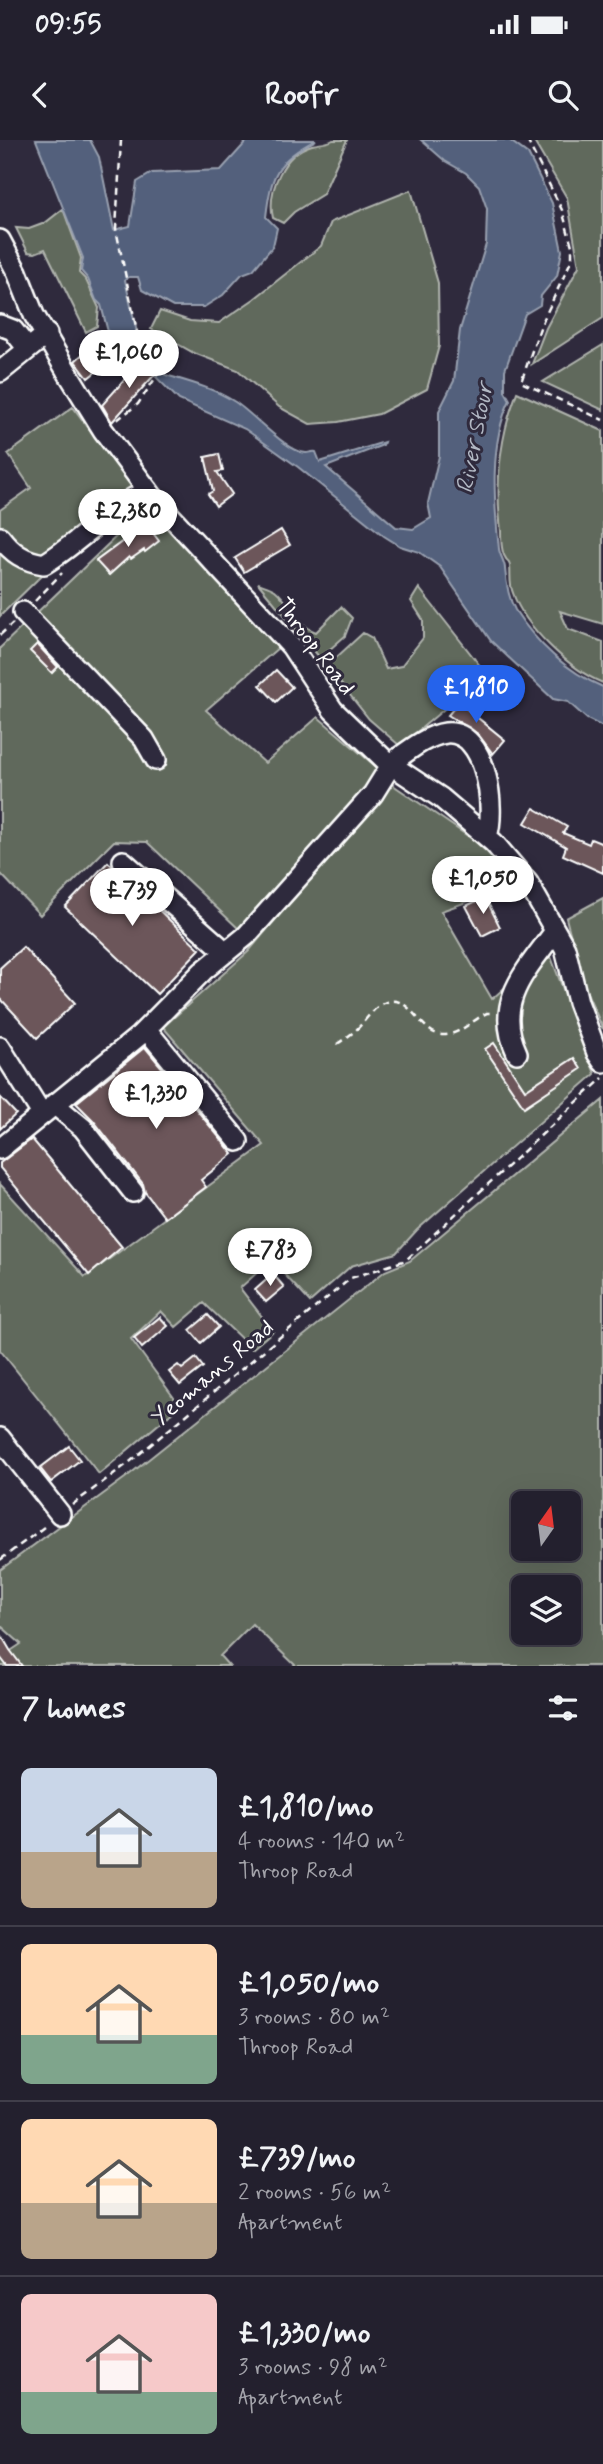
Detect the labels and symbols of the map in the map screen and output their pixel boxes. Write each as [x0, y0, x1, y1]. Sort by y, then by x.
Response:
pin: £1,060 [72, 330, 186, 390]
water label: River Stour [450, 377, 502, 496]
pin: £2,380 [71, 490, 185, 549]
street label: Throop Road [268, 592, 361, 702]
pin: £1,810 [419, 666, 533, 725]
pin: £1,050 [426, 856, 540, 916]
pin: £739 [91, 868, 173, 928]
pin: £1,330 [99, 1072, 213, 1131]
pin: £783 [229, 1228, 311, 1288]
street label: Yeomans Road [146, 1313, 281, 1434]
north arrow [511, 1491, 581, 1561]

